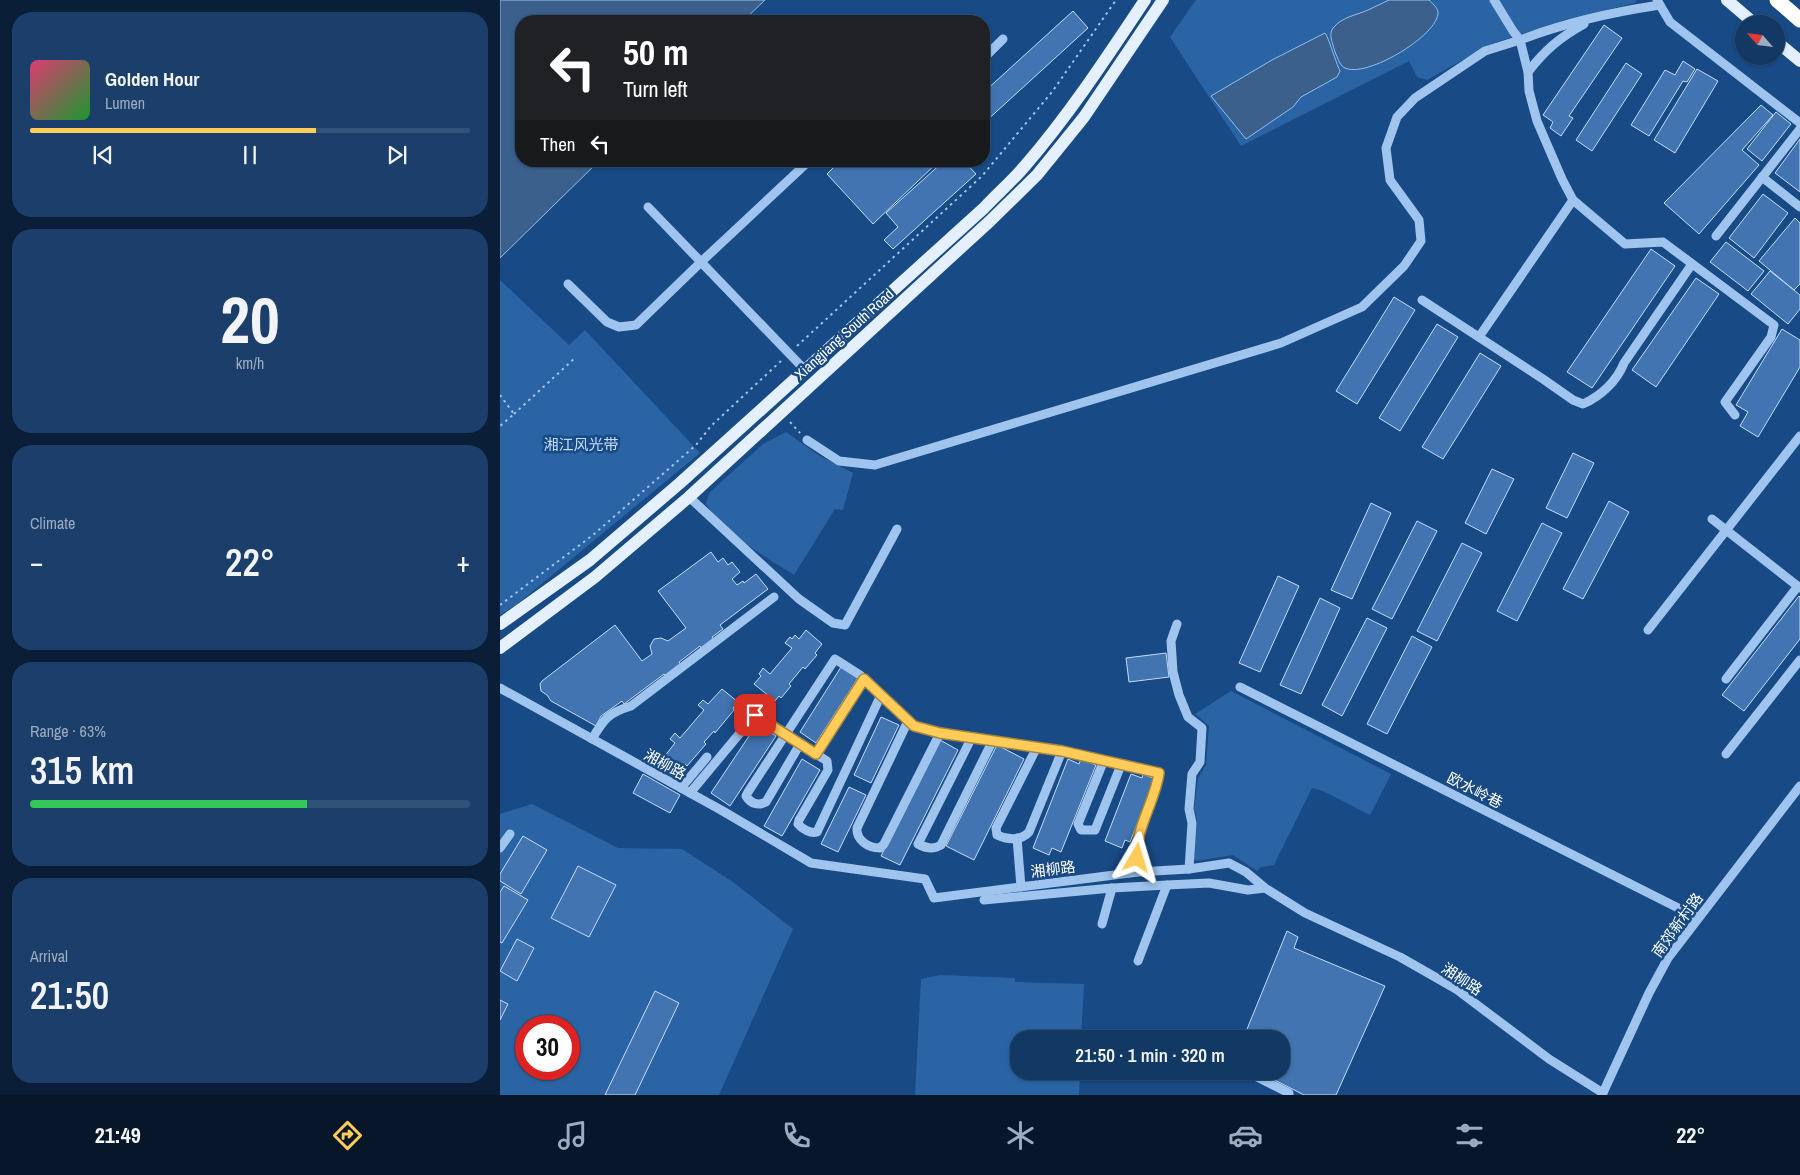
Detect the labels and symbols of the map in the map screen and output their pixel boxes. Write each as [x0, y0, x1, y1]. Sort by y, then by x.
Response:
north arrow [1735, 15, 1785, 65]
street label: Xiangjiang South Road [790, 284, 898, 384]
park label: 湘江风光带 [543, 434, 619, 455]
pin [734, 694, 776, 736]
street label: 湘柳路 [640, 744, 690, 784]
street label: 欧水岭巷 [1443, 767, 1507, 813]
position arrow [1110, 831, 1162, 883]
street label: 湘柳路 [1029, 856, 1077, 882]
street label: 南郊新村路 [1646, 888, 1708, 962]
street label: 湘柳路 [1437, 958, 1487, 1000]
speed limit sign: 30 [515, 1015, 580, 1080]

